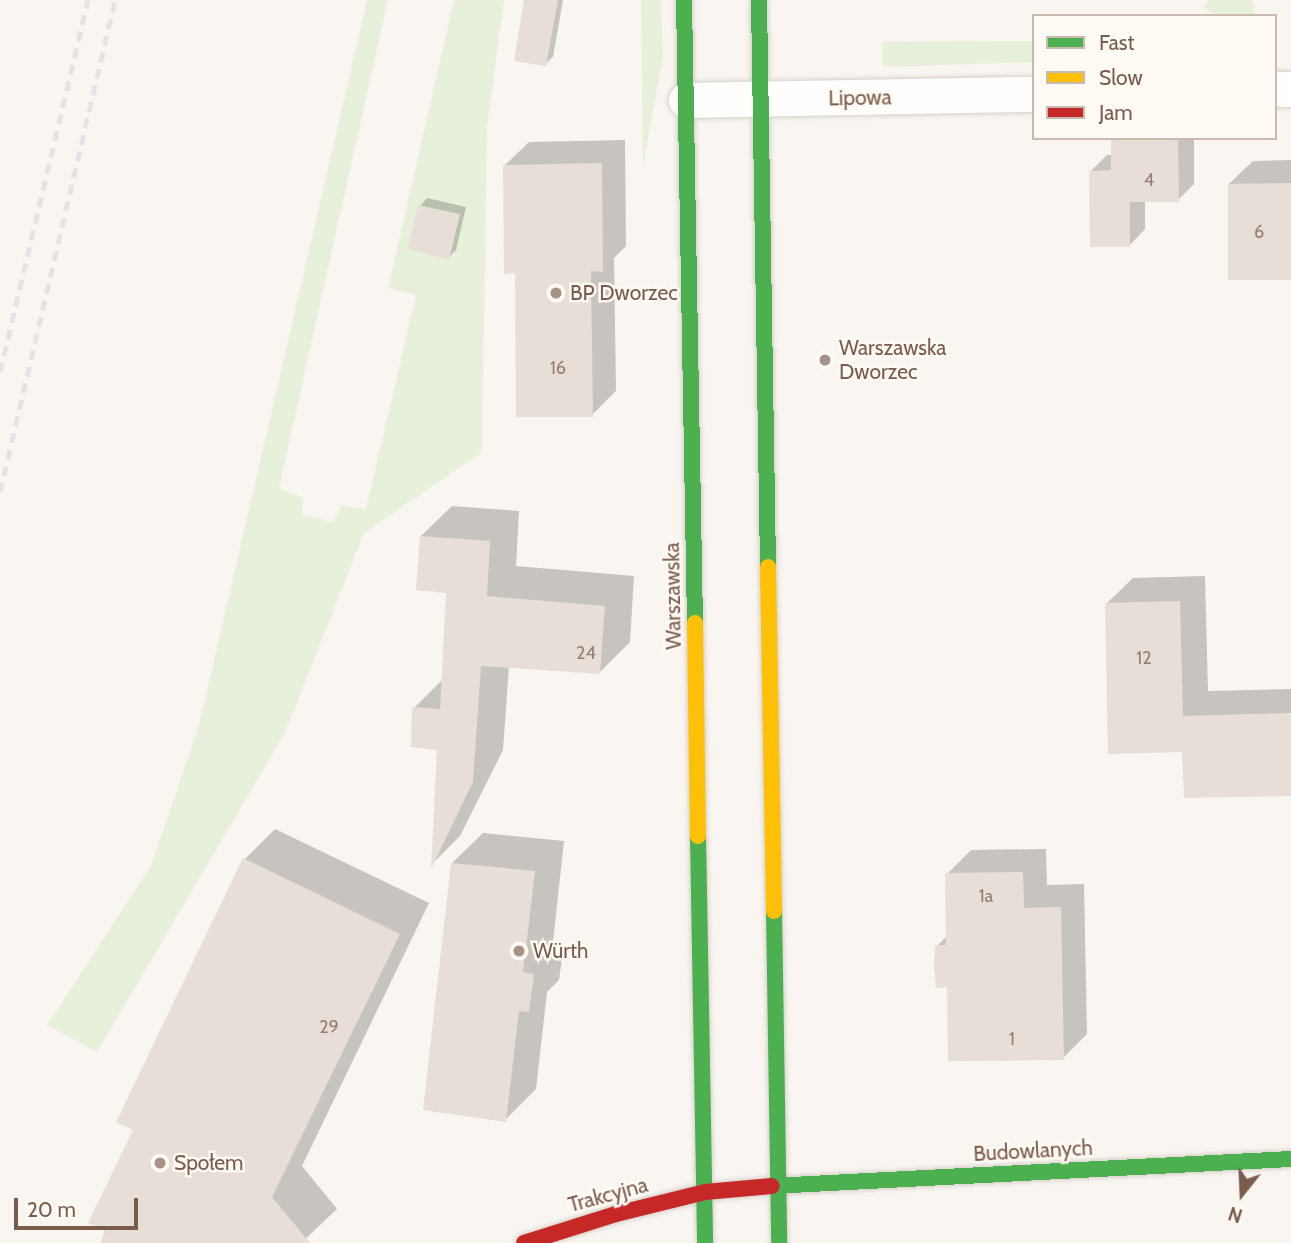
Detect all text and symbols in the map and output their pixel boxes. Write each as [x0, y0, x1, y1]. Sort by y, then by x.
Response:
legend [1032, 14, 1277, 140]
text: Fast [1099, 30, 1135, 55]
text: Slow [1099, 65, 1143, 90]
street label: Lipowa [828, 85, 892, 111]
text: Jam [1099, 100, 1133, 125]
house number: 4 [1144, 169, 1154, 191]
house number: 6 [1254, 221, 1264, 243]
place label: BP Dworzec [570, 280, 678, 306]
marker: BP Dworzec [548, 285, 564, 301]
place label: Warszawska Dworzec [839, 335, 946, 385]
marker: Warszawska Dworzec [817, 352, 833, 368]
house number: 16 [550, 357, 566, 379]
street label: Warszawska [659, 542, 687, 650]
house number: 24 [576, 642, 596, 664]
house number: 12 [1136, 647, 1152, 669]
house number: 1a [979, 885, 993, 907]
place label: Würth [533, 938, 588, 964]
marker: Würth [511, 943, 527, 959]
house number: 29 [319, 1016, 339, 1038]
house number: 1 [1009, 1028, 1015, 1050]
street label: Budowlanych [973, 1135, 1093, 1167]
place label: Społem [174, 1150, 244, 1176]
marker: Społem [152, 1155, 168, 1171]
north arrow [1207, 1159, 1277, 1229]
street label: Trakcyjna [565, 1172, 651, 1218]
scale bar [18, 1184, 142, 1228]
text: 20 m [27, 1197, 76, 1222]
text: N [1225, 1201, 1245, 1227]

